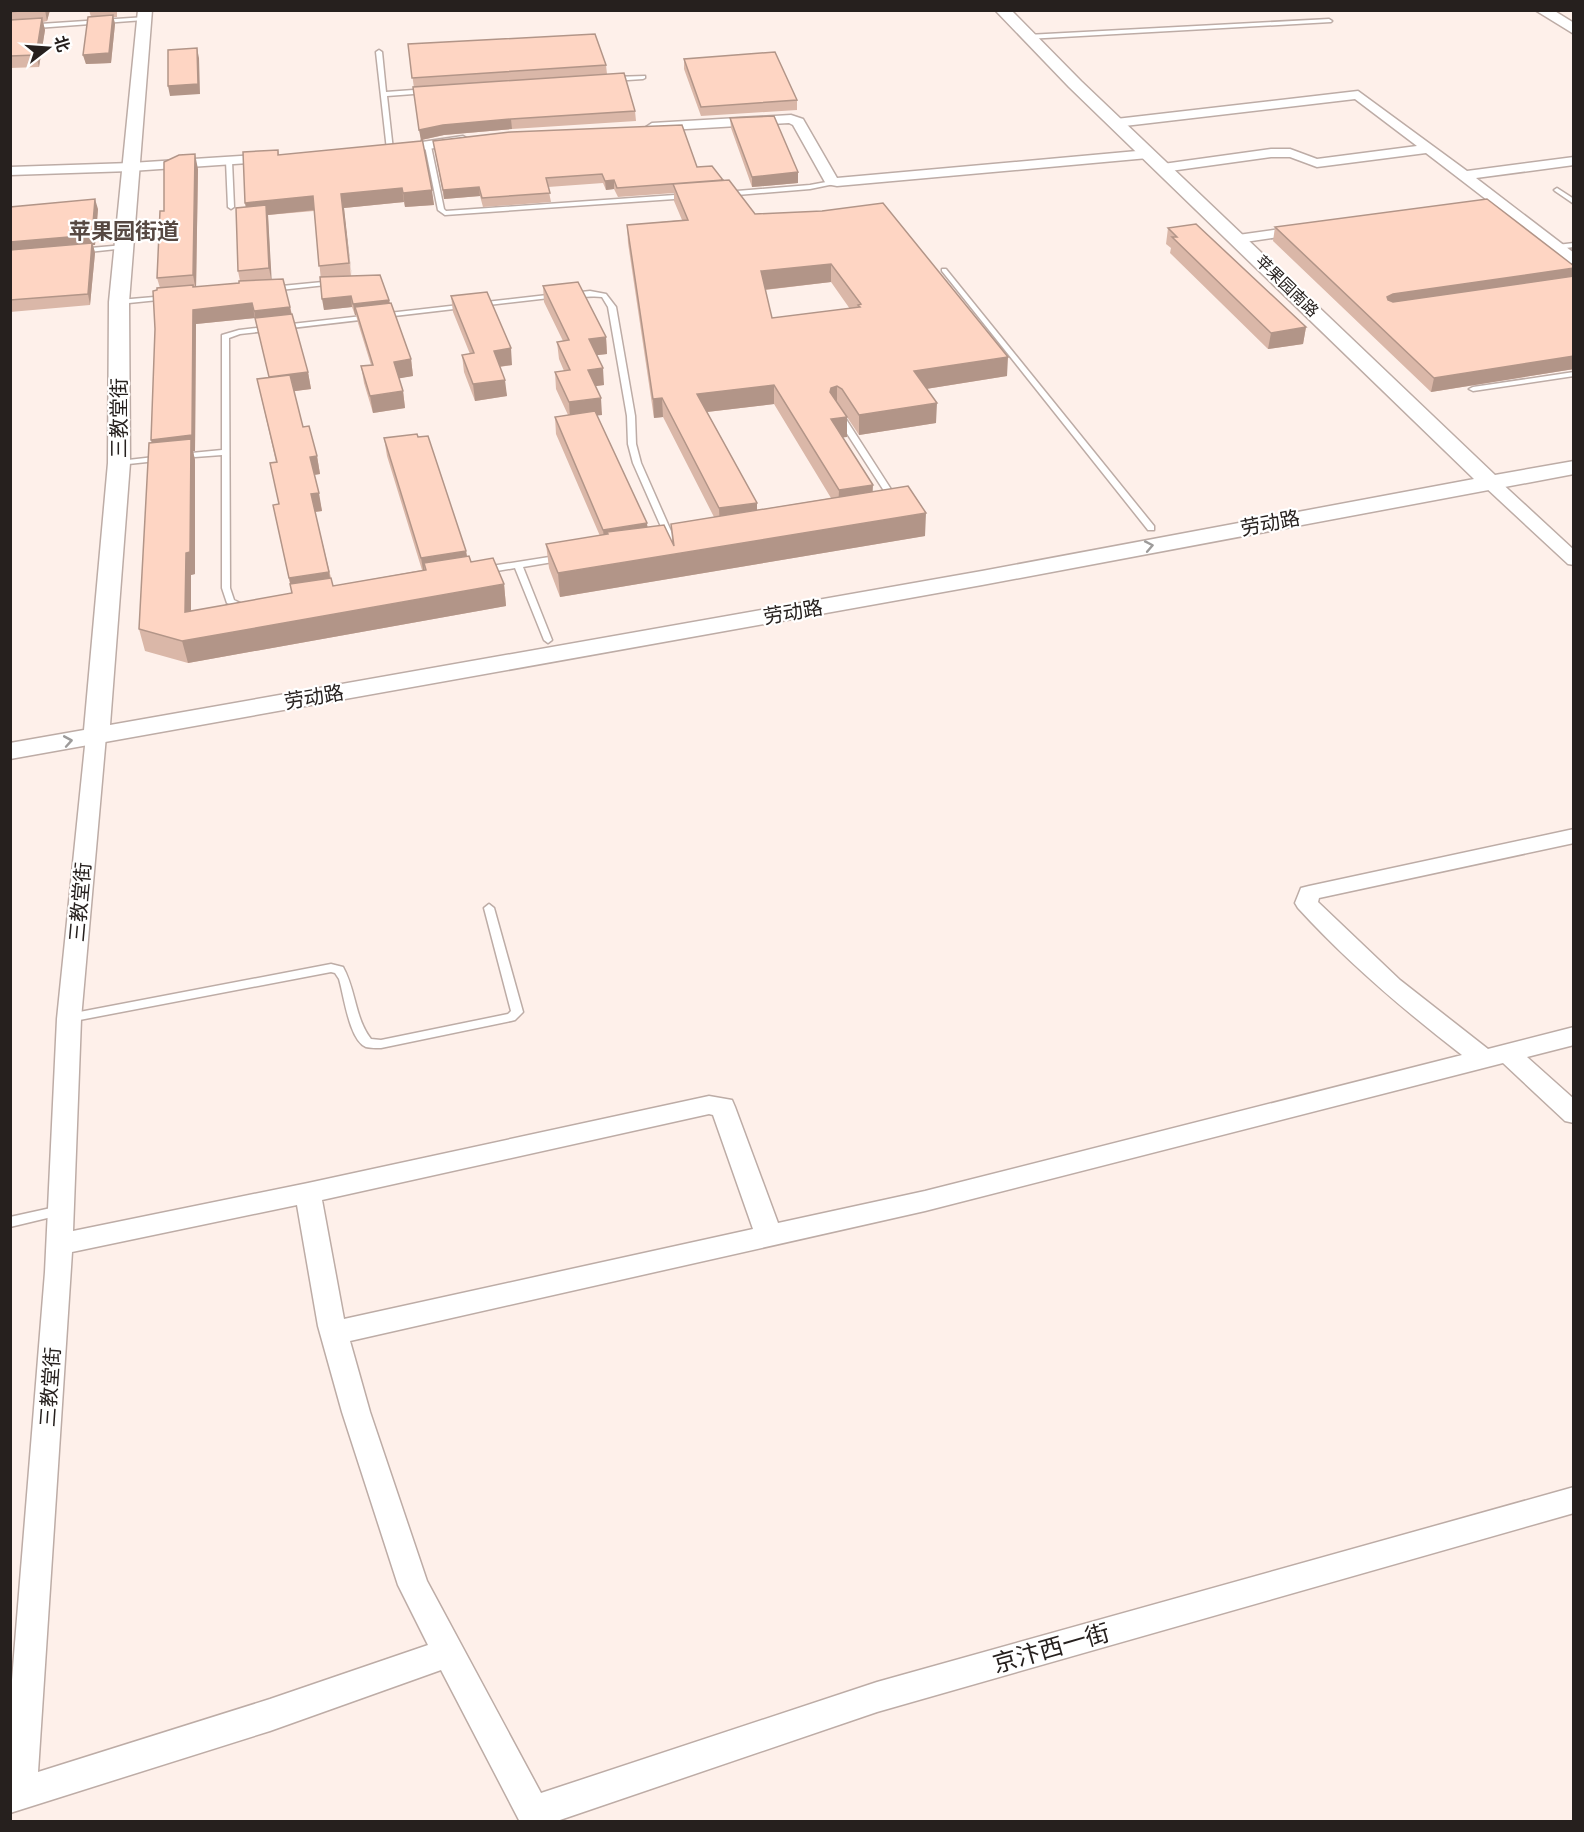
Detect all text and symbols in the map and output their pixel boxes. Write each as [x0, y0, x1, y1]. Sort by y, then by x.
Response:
north arrow [18, 18, 78, 78]
text: 北 [49, 33, 74, 54]
district label: 苹果园街道 [69, 217, 179, 246]
street label: 苹果园南路 [1251, 251, 1323, 321]
street label: 三教堂街 [106, 378, 132, 458]
street label: 劳动路 [1238, 505, 1302, 541]
one-way arrow [1143, 540, 1153, 553]
street label: 劳动路 [761, 594, 825, 630]
street label: 劳动路 [282, 679, 346, 715]
one-way arrow [63, 735, 73, 747]
street label: 三教堂街 [64, 861, 96, 943]
street label: 三教堂街 [34, 1346, 66, 1428]
street label: 京汴西一街 [989, 1617, 1113, 1679]

